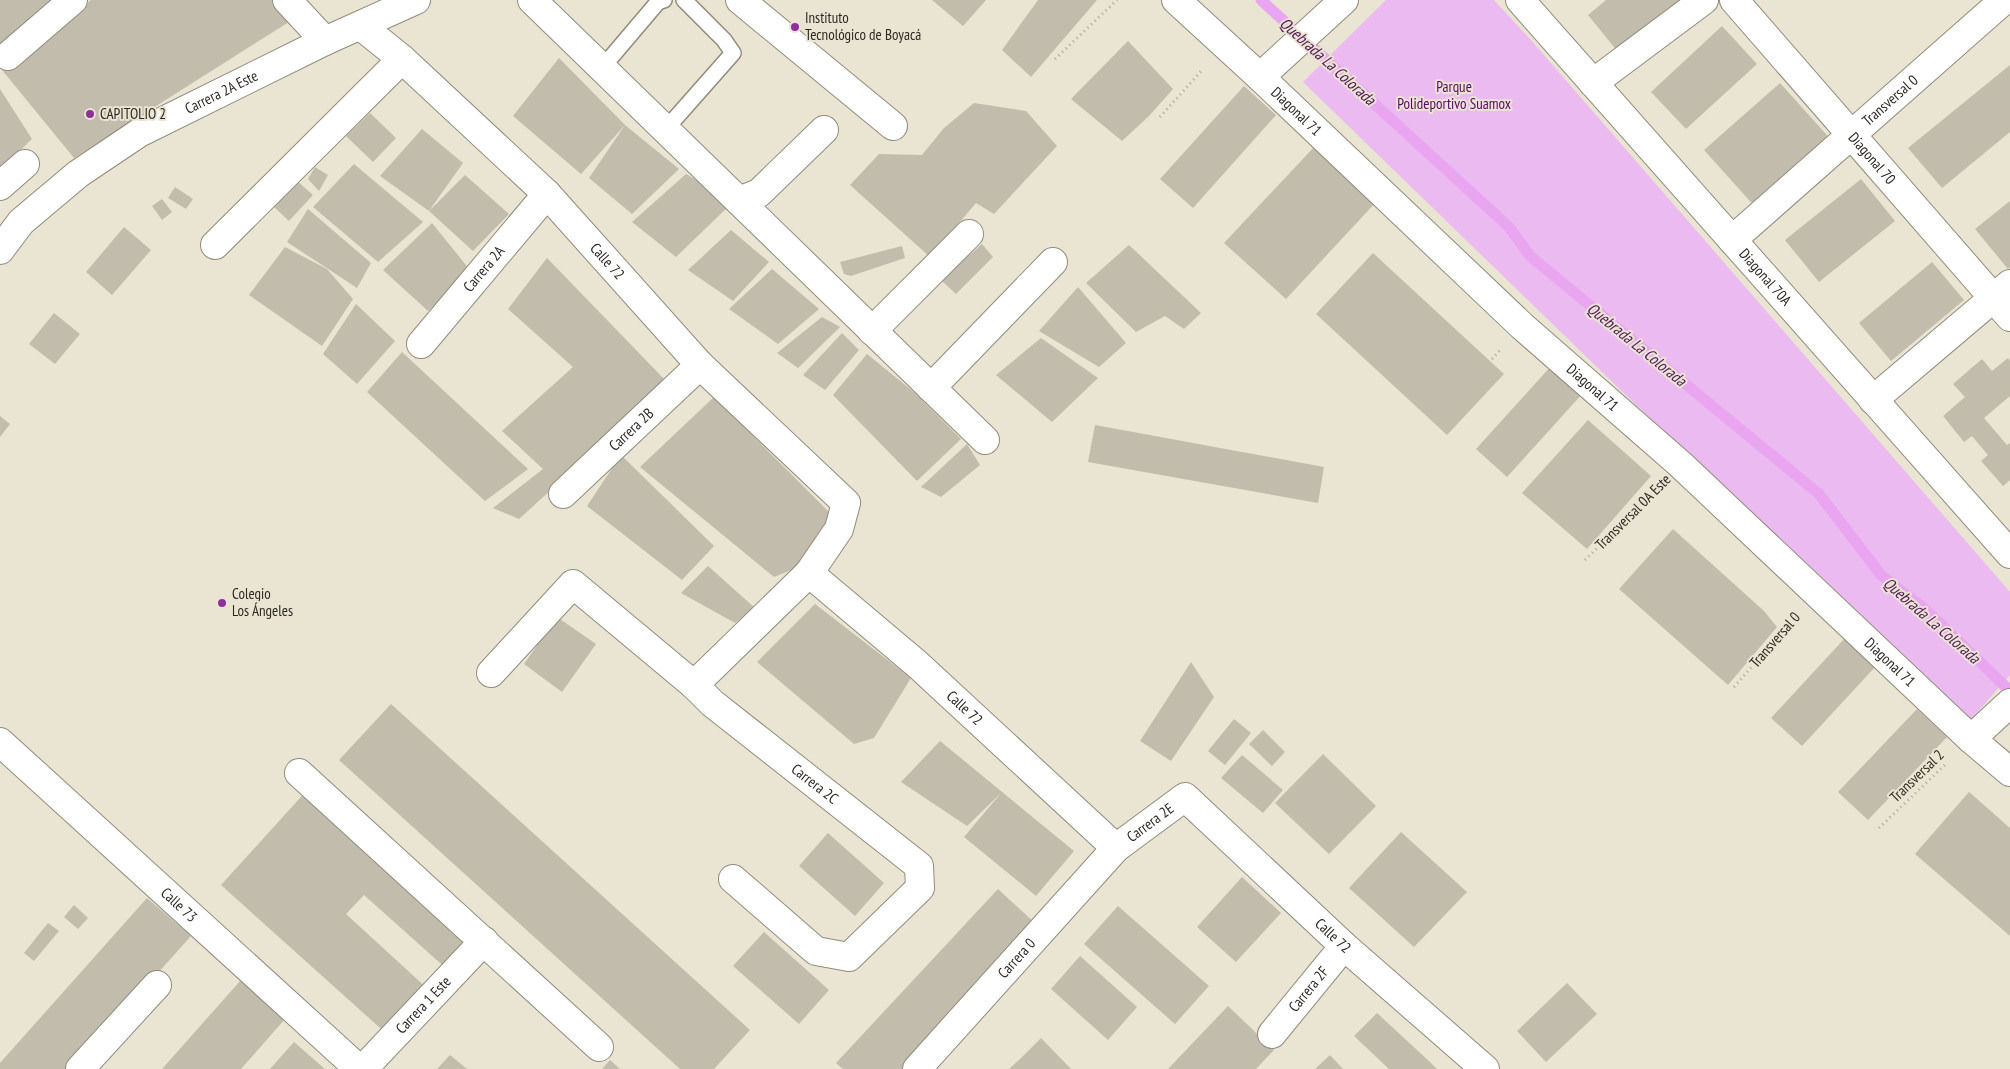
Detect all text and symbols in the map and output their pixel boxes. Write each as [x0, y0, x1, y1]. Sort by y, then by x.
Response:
place label: Instituto Tecnológico de Boyacá [805, 8, 921, 44]
water label: Quebrada La Colorada [1276, 13, 1381, 110]
marker: Instituto Tecnológico de Boyacá [789, 21, 801, 33]
street label: Carrera 2A Este [182, 66, 261, 118]
street label: Transversal 0 [1858, 70, 1922, 130]
park label: Parque Polideportivo Suamox [1397, 77, 1511, 113]
street label: Diagonal 71 [1267, 83, 1326, 140]
place label: CAPITOLIO 2 [100, 104, 166, 123]
marker: CAPITOLIO 2 [84, 108, 96, 120]
street label: Diagonal 70 [1844, 128, 1900, 188]
street label: Calle 72 [586, 239, 629, 283]
street label: Carrera 2A [459, 241, 509, 296]
street label: Diagonal 70A [1735, 244, 1796, 310]
water label: Quebrada La Colorada [1583, 298, 1692, 391]
street label: Diagonal 71 [1563, 359, 1623, 415]
street label: Carrera 2B [605, 404, 657, 455]
street label: Transversal 0A Este [1591, 470, 1674, 553]
water label: Quebrada La Colorada [1880, 573, 1986, 668]
place label: Colegio Los Ángeles [232, 584, 293, 620]
marker: Colegio Los Ángeles [216, 597, 228, 609]
street label: Transversal 0 [1745, 608, 1804, 671]
street label: Diagonal 71 [1861, 633, 1920, 691]
street label: Calle 72 [943, 686, 987, 729]
street label: Transversal 2 [1886, 745, 1948, 806]
street label: Carrera 2C [788, 759, 842, 808]
street label: Carrera 2E [1123, 799, 1177, 846]
street label: Calle 73 [157, 883, 201, 926]
street label: Calle 72 [1311, 914, 1355, 957]
street label: Carrera 0 [993, 934, 1039, 982]
street label: Carrera 2F [1284, 962, 1333, 1015]
street label: Carrera 1 Este [391, 972, 455, 1037]

